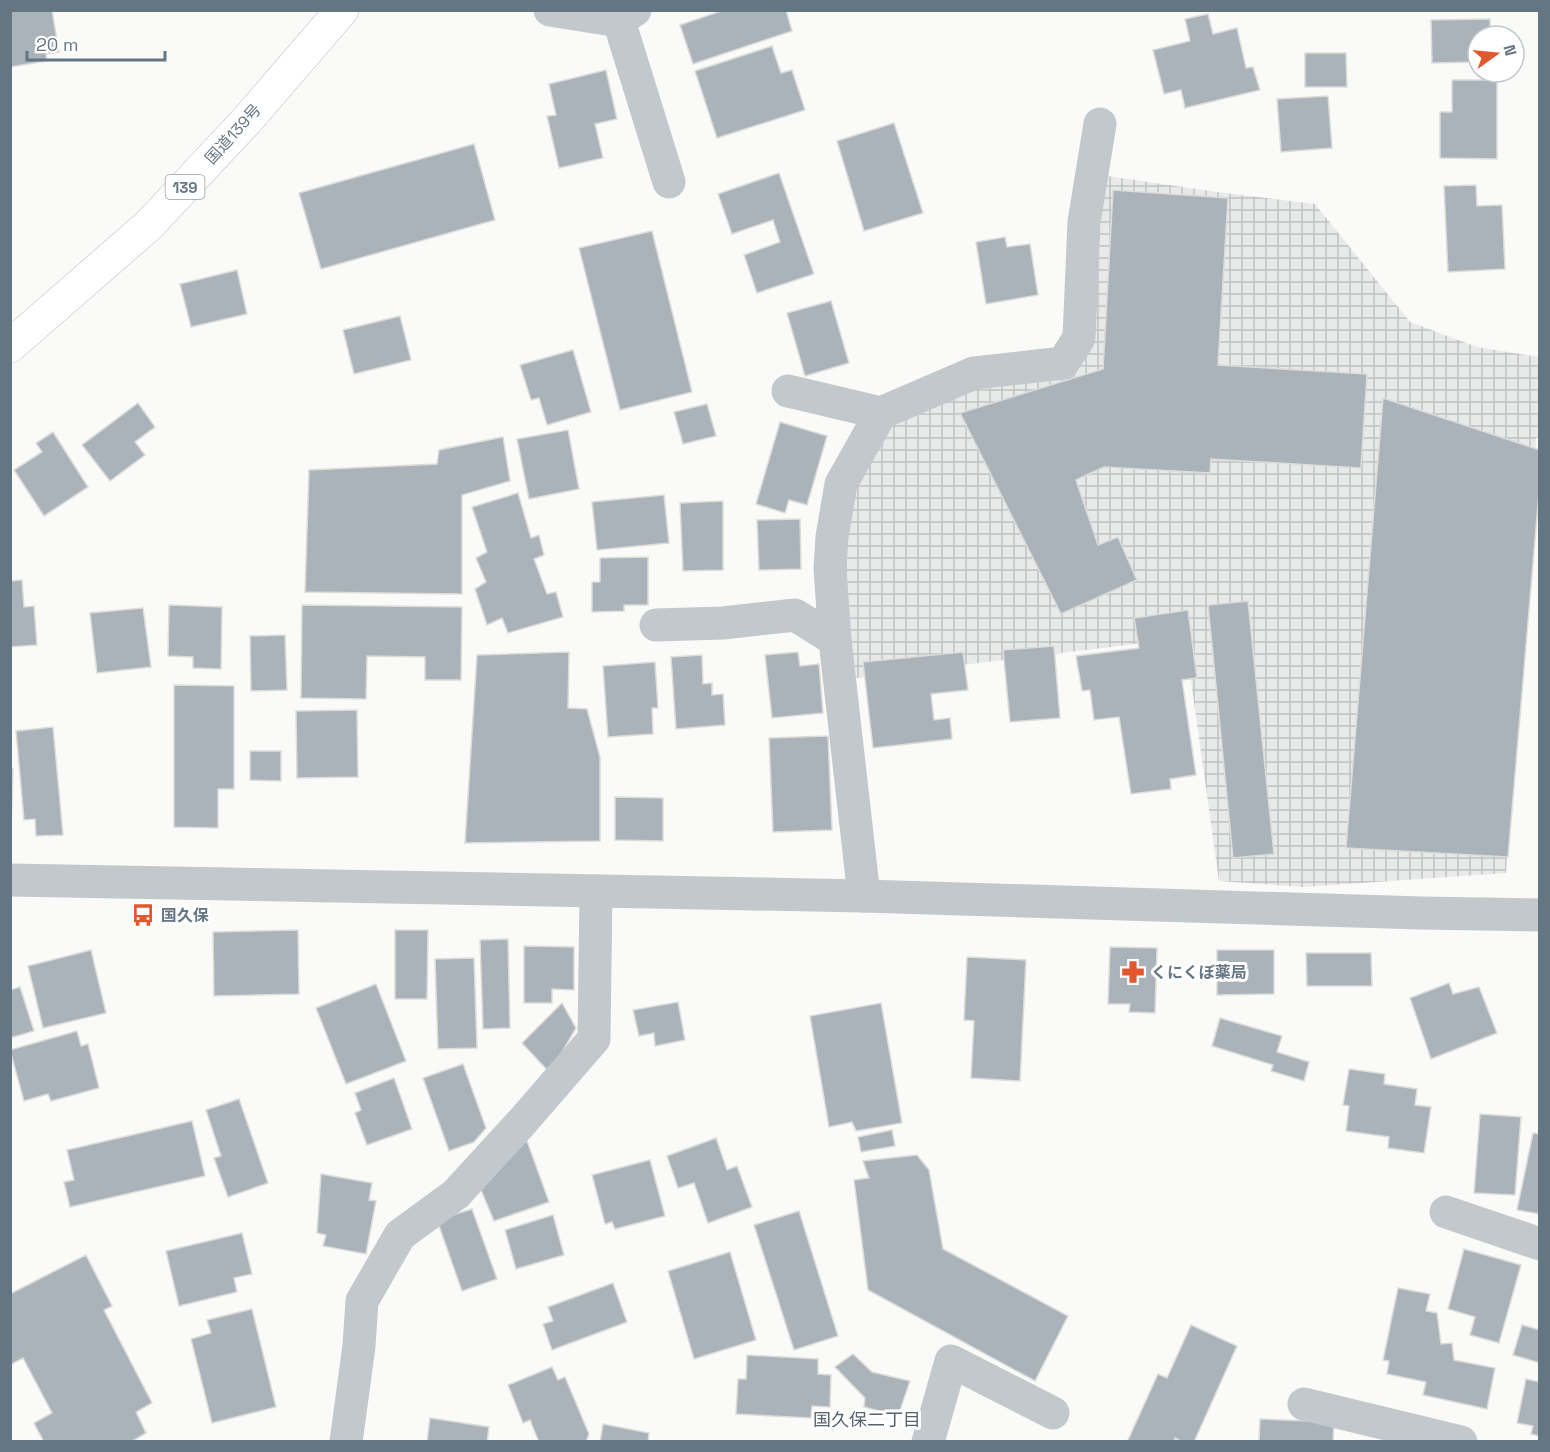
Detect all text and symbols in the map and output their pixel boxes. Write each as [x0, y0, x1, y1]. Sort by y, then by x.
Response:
scale bar [27, 24, 165, 62]
north arrow [1466, 24, 1526, 84]
text: 20 m [36, 33, 79, 56]
text: N [1498, 42, 1522, 58]
street label: 国道139号 [200, 99, 266, 169]
road number: 139 [166, 175, 204, 199]
bus stop icon: 国久保 [130, 902, 156, 928]
place label: 国久保 [161, 905, 209, 926]
pharmacy icon: くにくぼ薬局 [1120, 959, 1146, 985]
place label: くにくぼ薬局 [1151, 962, 1247, 983]
district label: 国久保二丁目 [813, 1408, 921, 1431]

